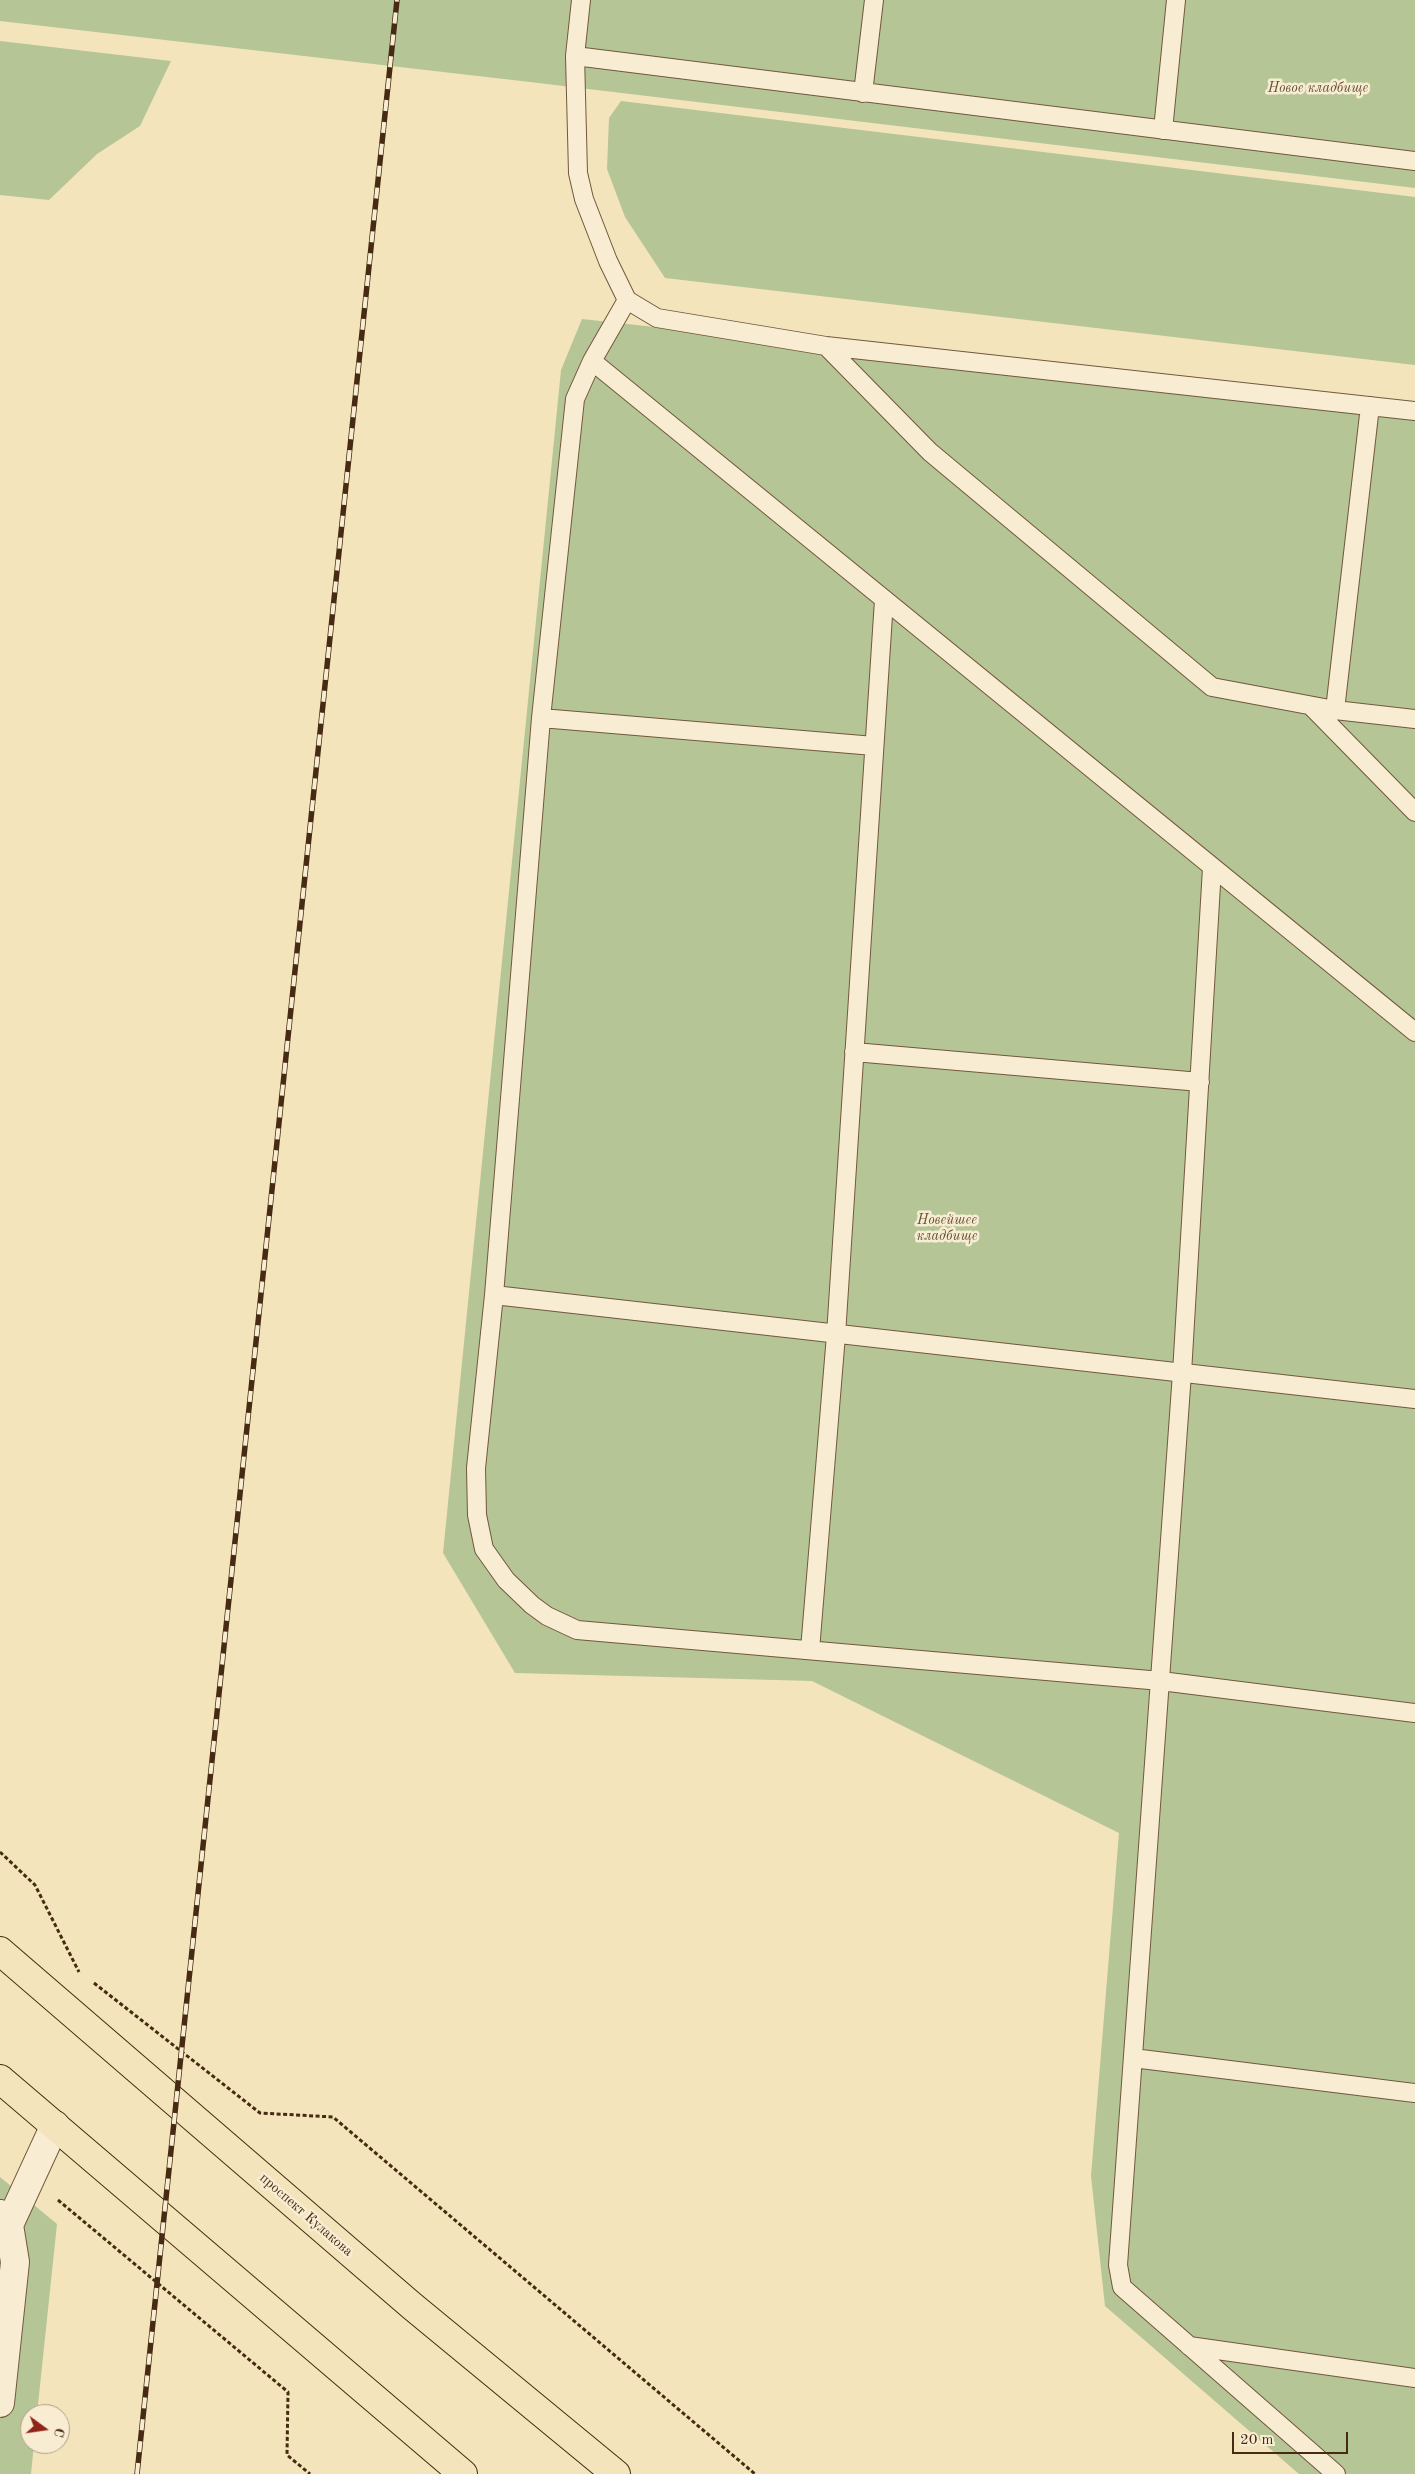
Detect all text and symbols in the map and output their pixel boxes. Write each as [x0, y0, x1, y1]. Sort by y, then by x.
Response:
park label: Новое кладбище [1268, 80, 1368, 96]
park label: Новейшее кладбище [917, 1212, 977, 1244]
street label: проспект Кулакова [256, 2170, 356, 2260]
north arrow [20, 2404, 70, 2454]
scale bar [1235, 2422, 1351, 2454]
text: С [51, 2426, 66, 2439]
text: 20 m [1240, 2433, 1274, 2448]

